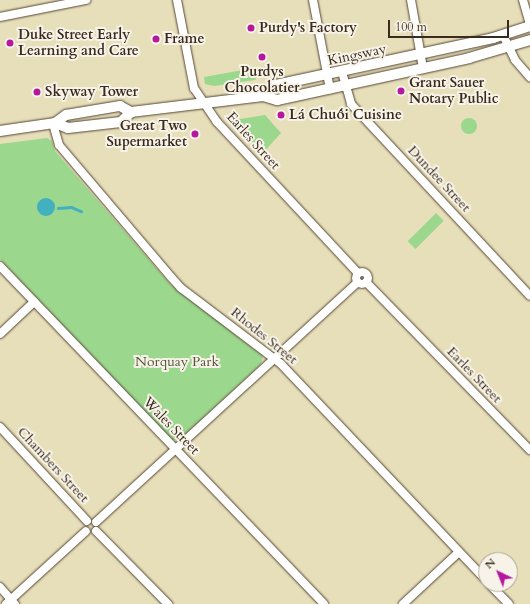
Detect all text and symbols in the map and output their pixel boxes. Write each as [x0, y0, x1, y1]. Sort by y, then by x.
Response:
scale bar [390, 12, 511, 38]
text: 100 m [395, 19, 427, 35]
place label: Purdy's Factory [259, 20, 357, 36]
marker: Purdy's Factory [246, 23, 256, 33]
place label: Duke Street Early Learning and Care [18, 27, 139, 60]
place label: Frame [164, 31, 204, 47]
marker: Frame [151, 34, 161, 44]
marker: Duke Street Early Learning and Care [5, 38, 15, 48]
street label: Kingsway [326, 41, 388, 69]
marker: Purdys Chocolatier [257, 52, 267, 62]
place label: Purdys Chocolatier [224, 64, 300, 96]
place label: Grant Sauer Notary Public [409, 75, 498, 108]
place label: Skyway Tower [45, 84, 138, 100]
marker: Grant Sauer Notary Public [396, 86, 406, 96]
marker: Skyway Tower [32, 87, 42, 97]
place label: Lá Chuối Cuisine [289, 107, 402, 123]
street label: Earles Street [223, 109, 283, 173]
marker: Lá Chuối Cuisine [276, 110, 286, 120]
place label: Great Two Supermarket [106, 118, 187, 150]
marker: Great Two Supermarket [190, 129, 200, 139]
street label: Dundee Street [404, 142, 474, 216]
street label: Rhodes Street [227, 304, 301, 368]
street label: Earles Street [443, 343, 505, 407]
park label: Norquay Park [135, 354, 219, 370]
street label: Wales Street [139, 394, 203, 458]
street label: Chambers Street [14, 424, 92, 506]
north arrow [478, 552, 518, 592]
text: N [482, 555, 499, 572]

